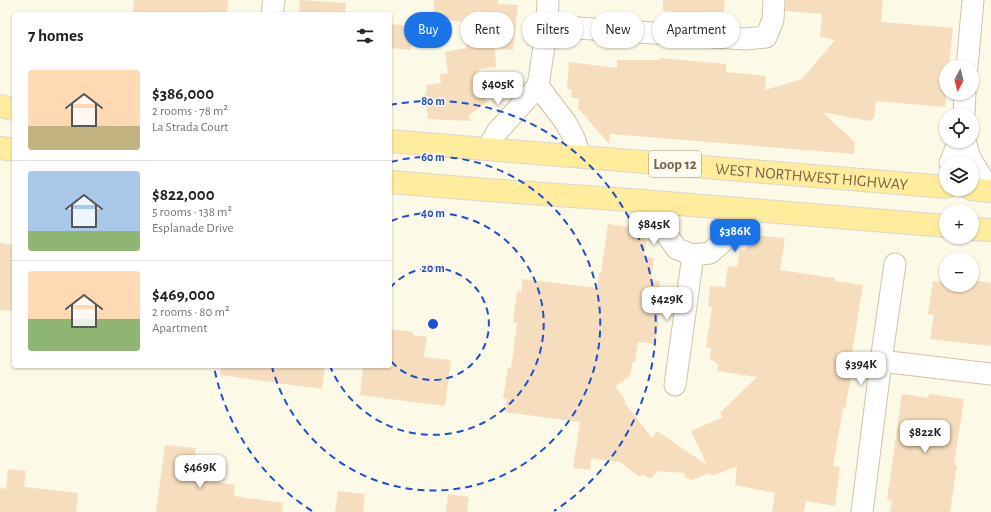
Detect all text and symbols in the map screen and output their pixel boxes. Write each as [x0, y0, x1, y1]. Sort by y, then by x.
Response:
chip: Buy [404, 12, 452, 48]
chip: Rent [460, 12, 514, 48]
chip: Filters [522, 12, 583, 48]
chip: New [591, 12, 644, 48]
chip: Apartment [652, 12, 740, 48]
icon: filters [354, 25, 376, 47]
text: 7 homes [28, 27, 84, 44]
north arrow [939, 60, 979, 100]
map controls [939, 60, 979, 292]
pin: $405K [470, 72, 526, 106]
text: $405K [482, 78, 514, 91]
text: $386,000 [152, 85, 214, 102]
icon: home [60, 86, 108, 134]
text: 80 m [421, 95, 445, 107]
text: 2 rooms · 78 m² [152, 105, 228, 118]
button: locate [939, 108, 979, 148]
text: La Strada Court [152, 121, 229, 134]
text: 60 m [421, 151, 445, 163]
road number: Loop 12 [649, 151, 701, 177]
button: layers [939, 156, 979, 196]
street label: WEST NORTHWEST HIGHWAY [714, 161, 909, 193]
text: $822,000 [152, 186, 215, 203]
icon: home [60, 187, 108, 235]
button: + [939, 204, 979, 244]
text: 5 rooms · 138 m² [152, 206, 232, 219]
text: 40 m [421, 207, 445, 219]
pin: $845K [626, 212, 682, 246]
text: $845K [638, 218, 670, 231]
pin: $386K [707, 219, 763, 253]
text: Esplanade Drive [152, 222, 233, 235]
text: $386K [719, 225, 751, 238]
button: − [939, 252, 979, 292]
text: 20 m [421, 262, 445, 274]
text: $469,000 [152, 286, 215, 303]
icon: home [60, 287, 108, 335]
pin: $429K [639, 287, 695, 321]
text: $429K [651, 293, 683, 306]
text: 2 rooms · 80 m² [152, 306, 229, 319]
centre of rings [426, 317, 440, 331]
text: Apartment [152, 322, 207, 335]
pin: $394K [833, 352, 889, 386]
text: $394K [845, 358, 877, 371]
pin: $822K [897, 420, 953, 454]
text: $822K [909, 426, 941, 439]
pin: $469K [172, 455, 228, 489]
text: $469K [184, 461, 216, 474]

